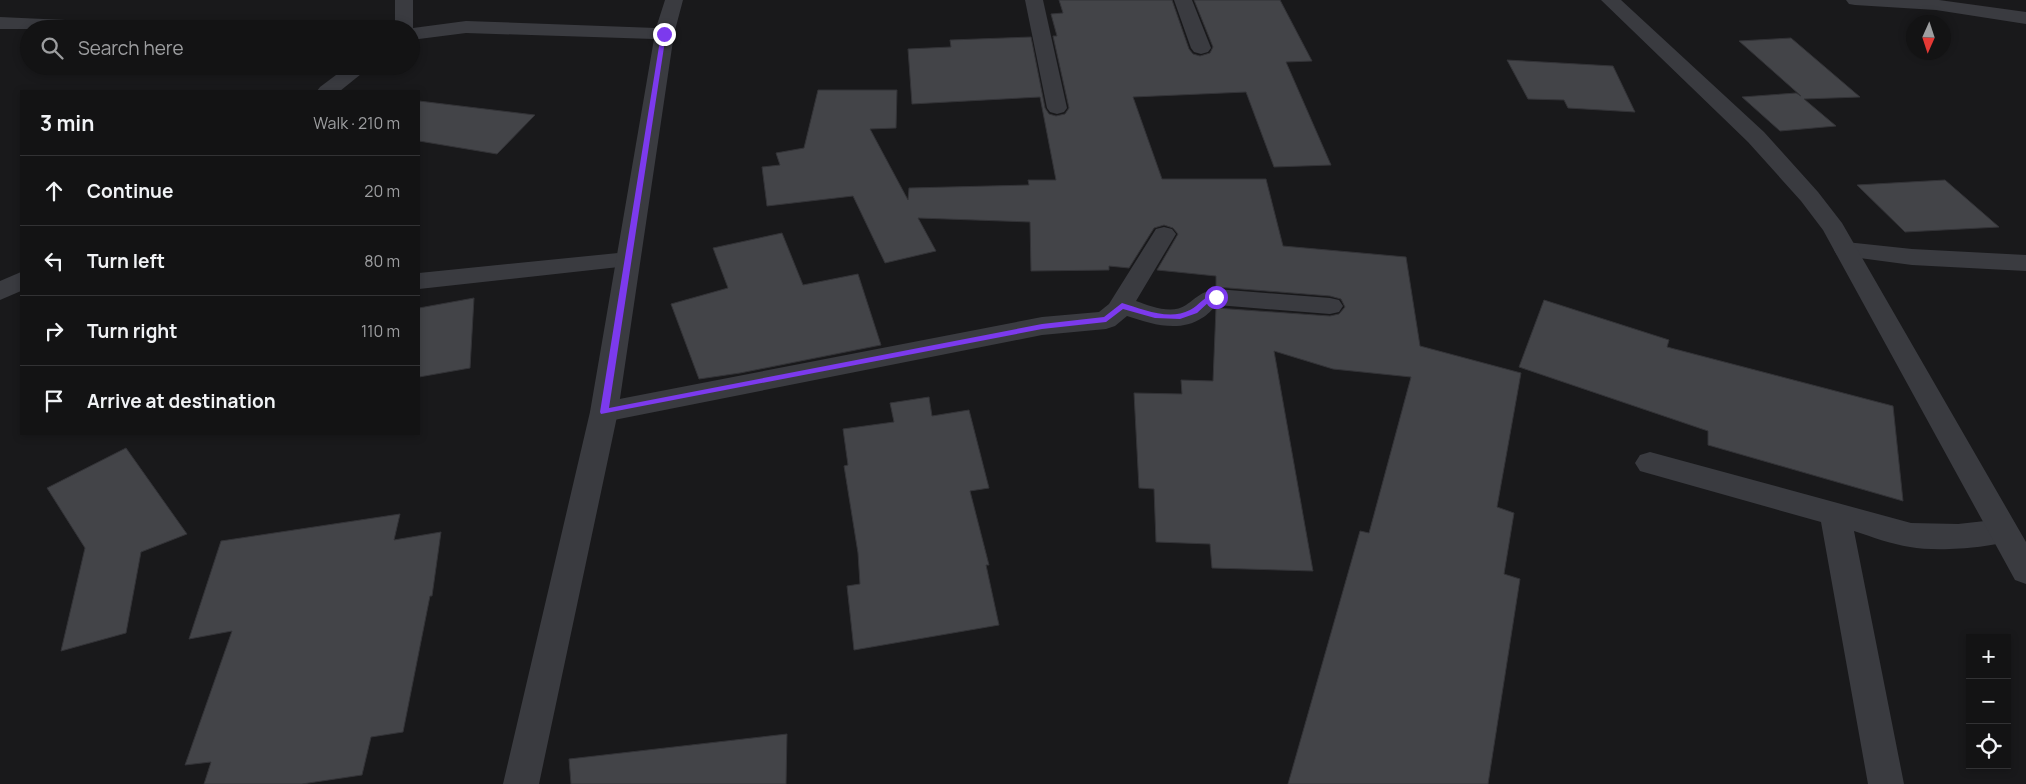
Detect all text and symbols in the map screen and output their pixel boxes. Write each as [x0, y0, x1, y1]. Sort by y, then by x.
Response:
north arrow [1906, 15, 1951, 60]
search box [20, 20, 420, 75]
route end [653, 23, 676, 46]
icon: search [38, 34, 66, 62]
text: Search here [78, 35, 184, 61]
text: 3 min [40, 109, 94, 137]
text: Walk · 210 m [313, 112, 400, 134]
icon: ahead [40, 177, 68, 205]
text: Continue [87, 178, 173, 204]
text: 20 m [364, 180, 400, 202]
icon: left [40, 247, 68, 275]
text: Turn left [87, 248, 165, 274]
text: 80 m [364, 250, 400, 272]
route start [1205, 286, 1228, 309]
icon: right [40, 317, 68, 345]
text: Turn right [87, 318, 177, 344]
text: 110 m [361, 320, 400, 342]
icon: arrive [40, 387, 68, 415]
text: Arrive at destination [87, 388, 276, 414]
map controls [1966, 634, 2011, 769]
button: + [1966, 634, 2011, 679]
button: − [1966, 679, 2011, 724]
button: locate [1966, 724, 2011, 769]

